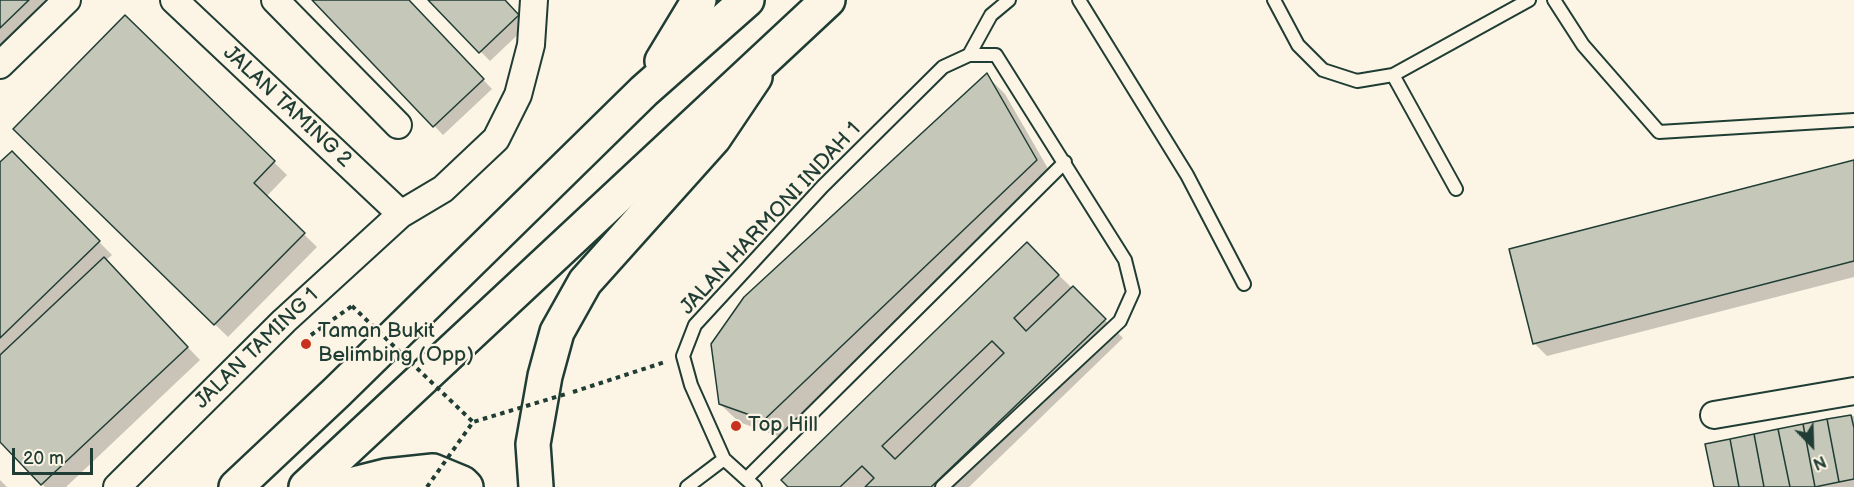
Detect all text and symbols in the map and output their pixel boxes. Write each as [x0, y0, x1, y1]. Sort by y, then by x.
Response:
street label: JALAN TAMING 2 [217, 41, 357, 173]
street label: JALAN HARMONI INDAH 1 [675, 118, 867, 320]
street label: JALAN TAMING 1 [190, 283, 324, 415]
place label: Taman Bukit Belimbing (Opp) [318, 319, 474, 369]
marker: Taman Bukit Belimbing (Opp) [299, 337, 313, 351]
place label: Top Hill [748, 413, 818, 439]
north arrow [1782, 415, 1842, 475]
marker: Top Hill [729, 419, 743, 433]
scale bar [15, 436, 96, 474]
text: 20 m [23, 448, 64, 469]
text: N [1810, 451, 1828, 473]

